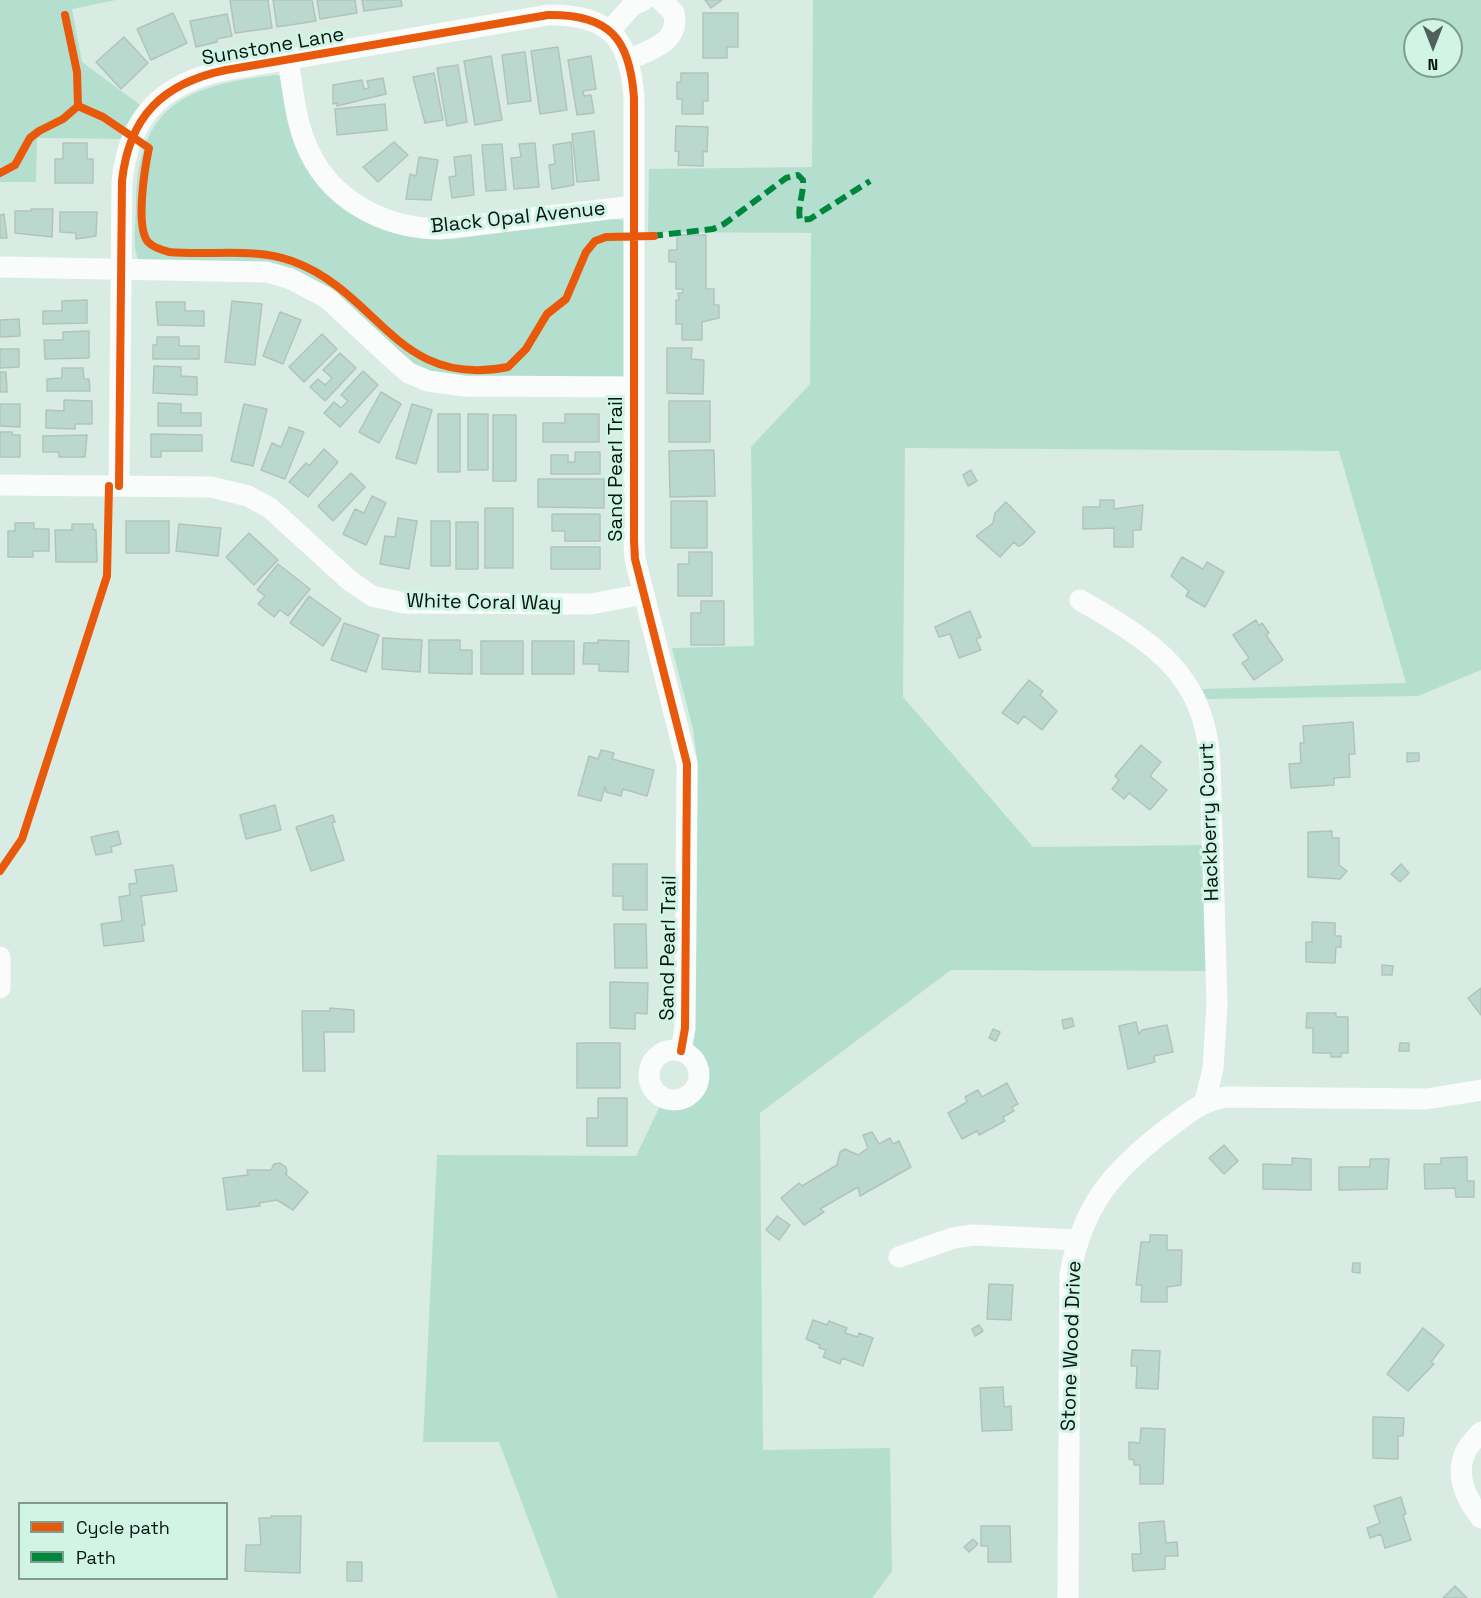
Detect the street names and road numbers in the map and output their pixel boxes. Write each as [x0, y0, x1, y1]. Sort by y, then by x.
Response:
street label: Sunstone Lane [200, 23, 346, 71]
street label: Black Opal Avenue [429, 197, 607, 239]
street label: Sand Pearl Trail [605, 396, 629, 542]
street label: White Coral Way [406, 590, 562, 616]
street label: Hackberry Court [1195, 742, 1225, 902]
street label: Sand Pearl Trail [656, 875, 682, 1021]
street label: Stone Wood Drive [1057, 1260, 1087, 1432]

